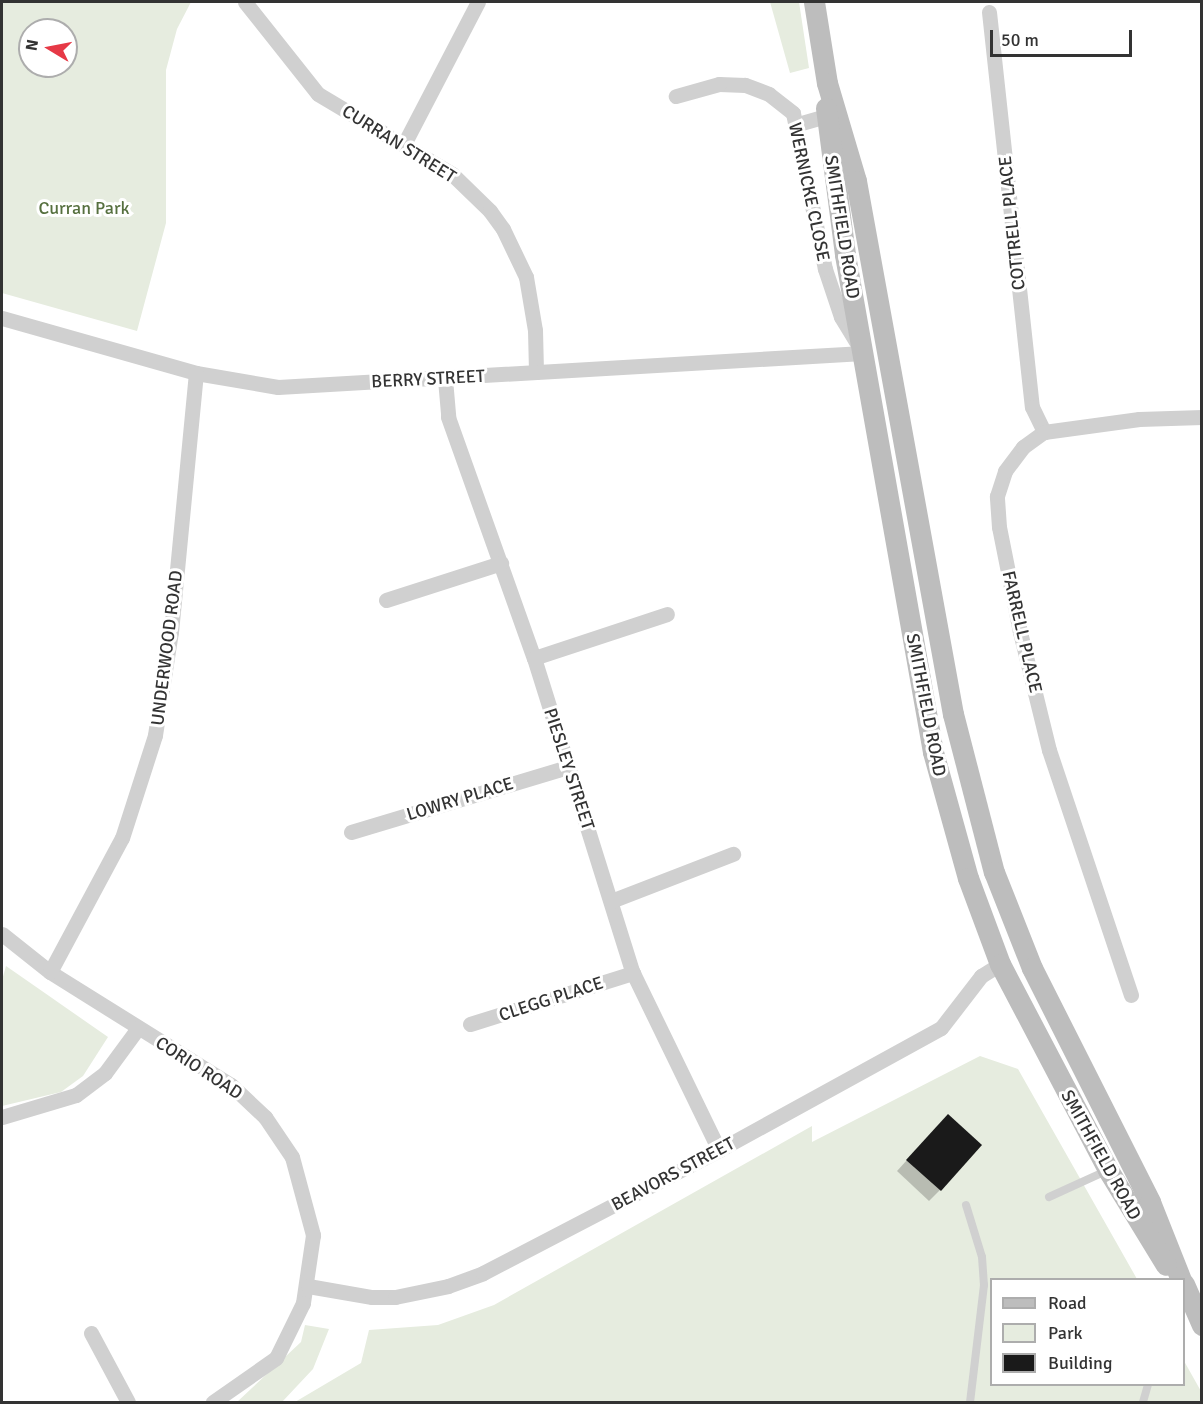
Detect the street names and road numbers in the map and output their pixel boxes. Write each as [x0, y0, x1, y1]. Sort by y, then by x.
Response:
street label: CURRAN STREET [338, 100, 460, 188]
street label: WERNICKE CLOSE [784, 121, 834, 263]
street label: SMITHFIELD ROAD [820, 154, 864, 300]
street label: COTTRELL PLACE [994, 155, 1030, 291]
street label: BERRY STREET [371, 365, 485, 393]
street label: UNDERWOOD ROAD [147, 569, 187, 727]
street label: FARRELL PLACE [997, 569, 1047, 695]
street label: SMITHFIELD ROAD [902, 632, 950, 778]
street label: PIESLEY STREET [539, 705, 599, 833]
street label: LOWRY PLACE [404, 772, 516, 826]
street label: CLEGG PLACE [496, 972, 606, 1026]
street label: CORIO ROAD [151, 1032, 247, 1104]
street label: SMITHFIELD ROAD [1056, 1086, 1146, 1224]
street label: BEAVORS STREET [608, 1132, 738, 1216]

